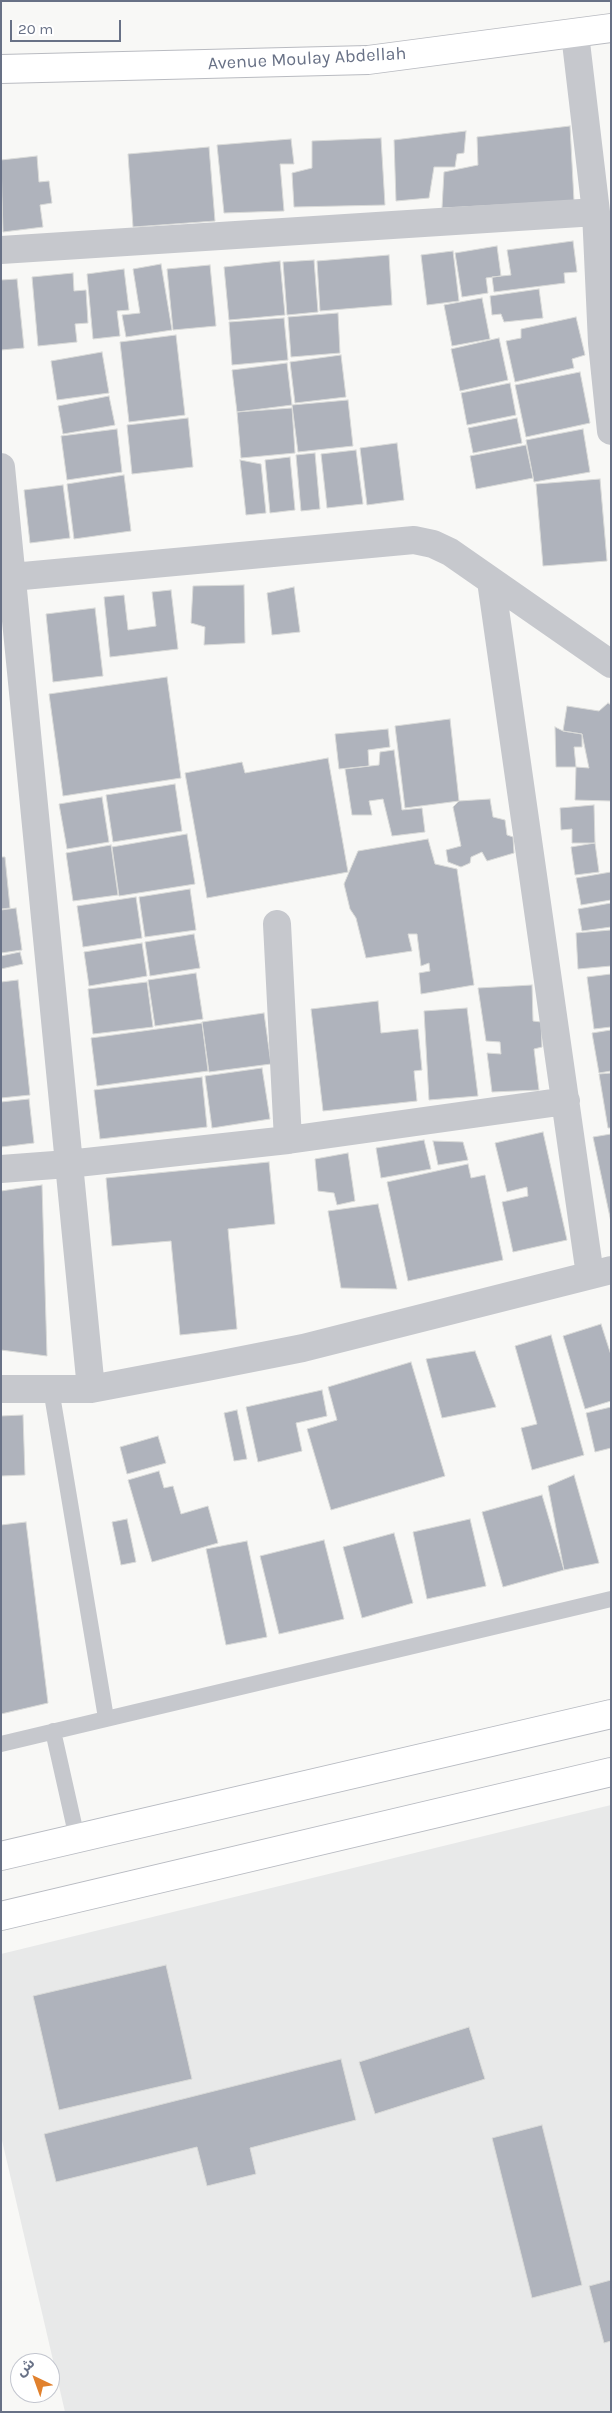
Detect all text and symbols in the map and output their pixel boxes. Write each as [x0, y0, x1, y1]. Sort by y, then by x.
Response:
scale bar [12, 10, 124, 42]
text: 20 m [18, 20, 53, 38]
street label: Avenue Moulay Abdellah [207, 43, 407, 75]
north arrow [10, 2353, 60, 2403]
text: ش [12, 2354, 38, 2380]

